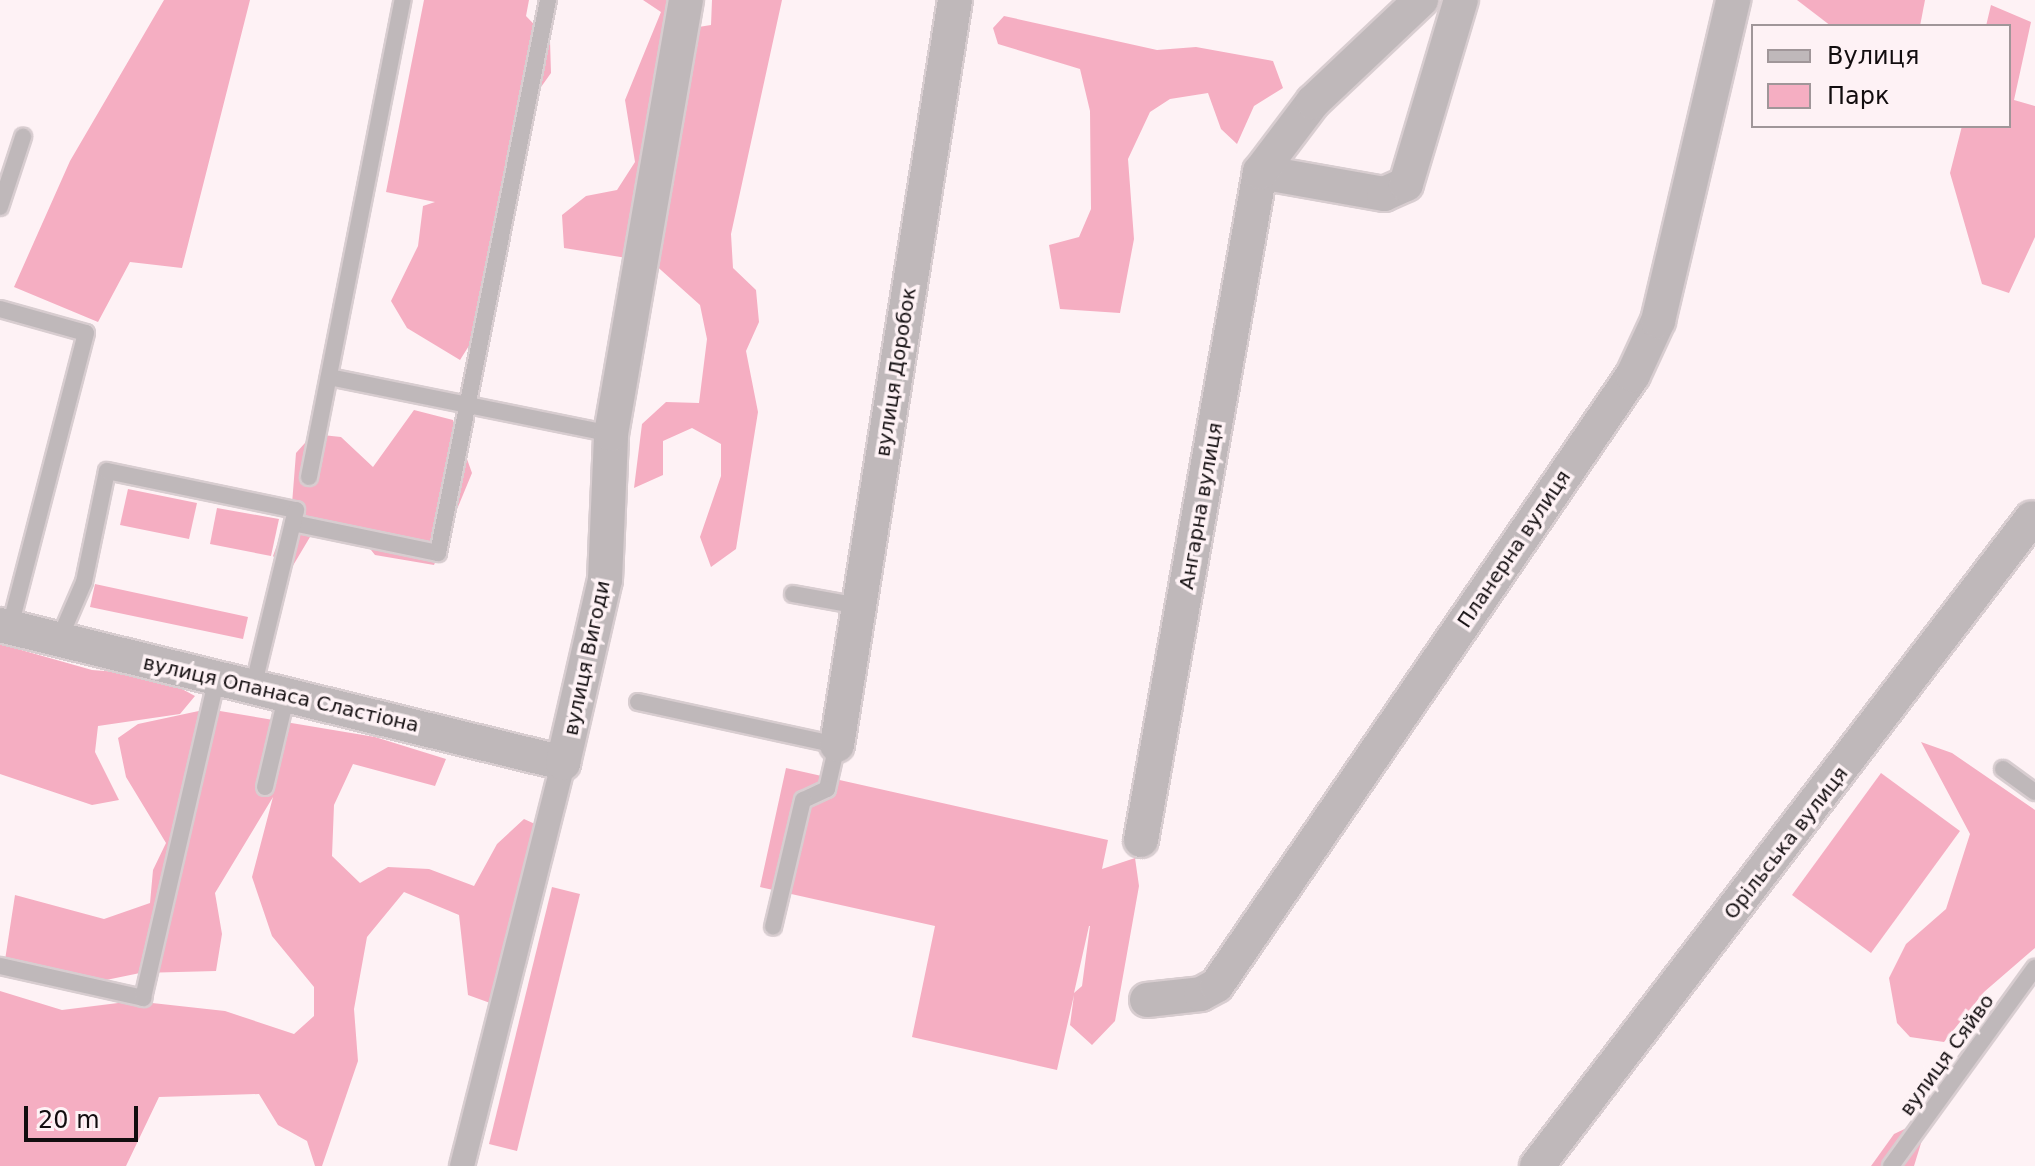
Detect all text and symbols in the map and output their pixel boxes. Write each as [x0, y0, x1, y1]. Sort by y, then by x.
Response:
legend [1751, 24, 2011, 128]
text: Вулиця [1827, 42, 1919, 70]
text: Парк [1827, 82, 1889, 110]
street label: вулиця Доробок [871, 286, 921, 458]
street label: Ангарна вулиця [1175, 421, 1227, 591]
street label: Планерна вулиця [1452, 466, 1576, 632]
street label: вулиця Вигоди [559, 578, 615, 738]
street label: вулиця Опанаса Сластіона [141, 651, 421, 737]
street label: Орільська вулиця [1719, 762, 1853, 924]
street label: вулиця Сяйво [1895, 990, 1999, 1120]
scale bar [28, 1090, 142, 1140]
text: 20 m [38, 1106, 100, 1134]

